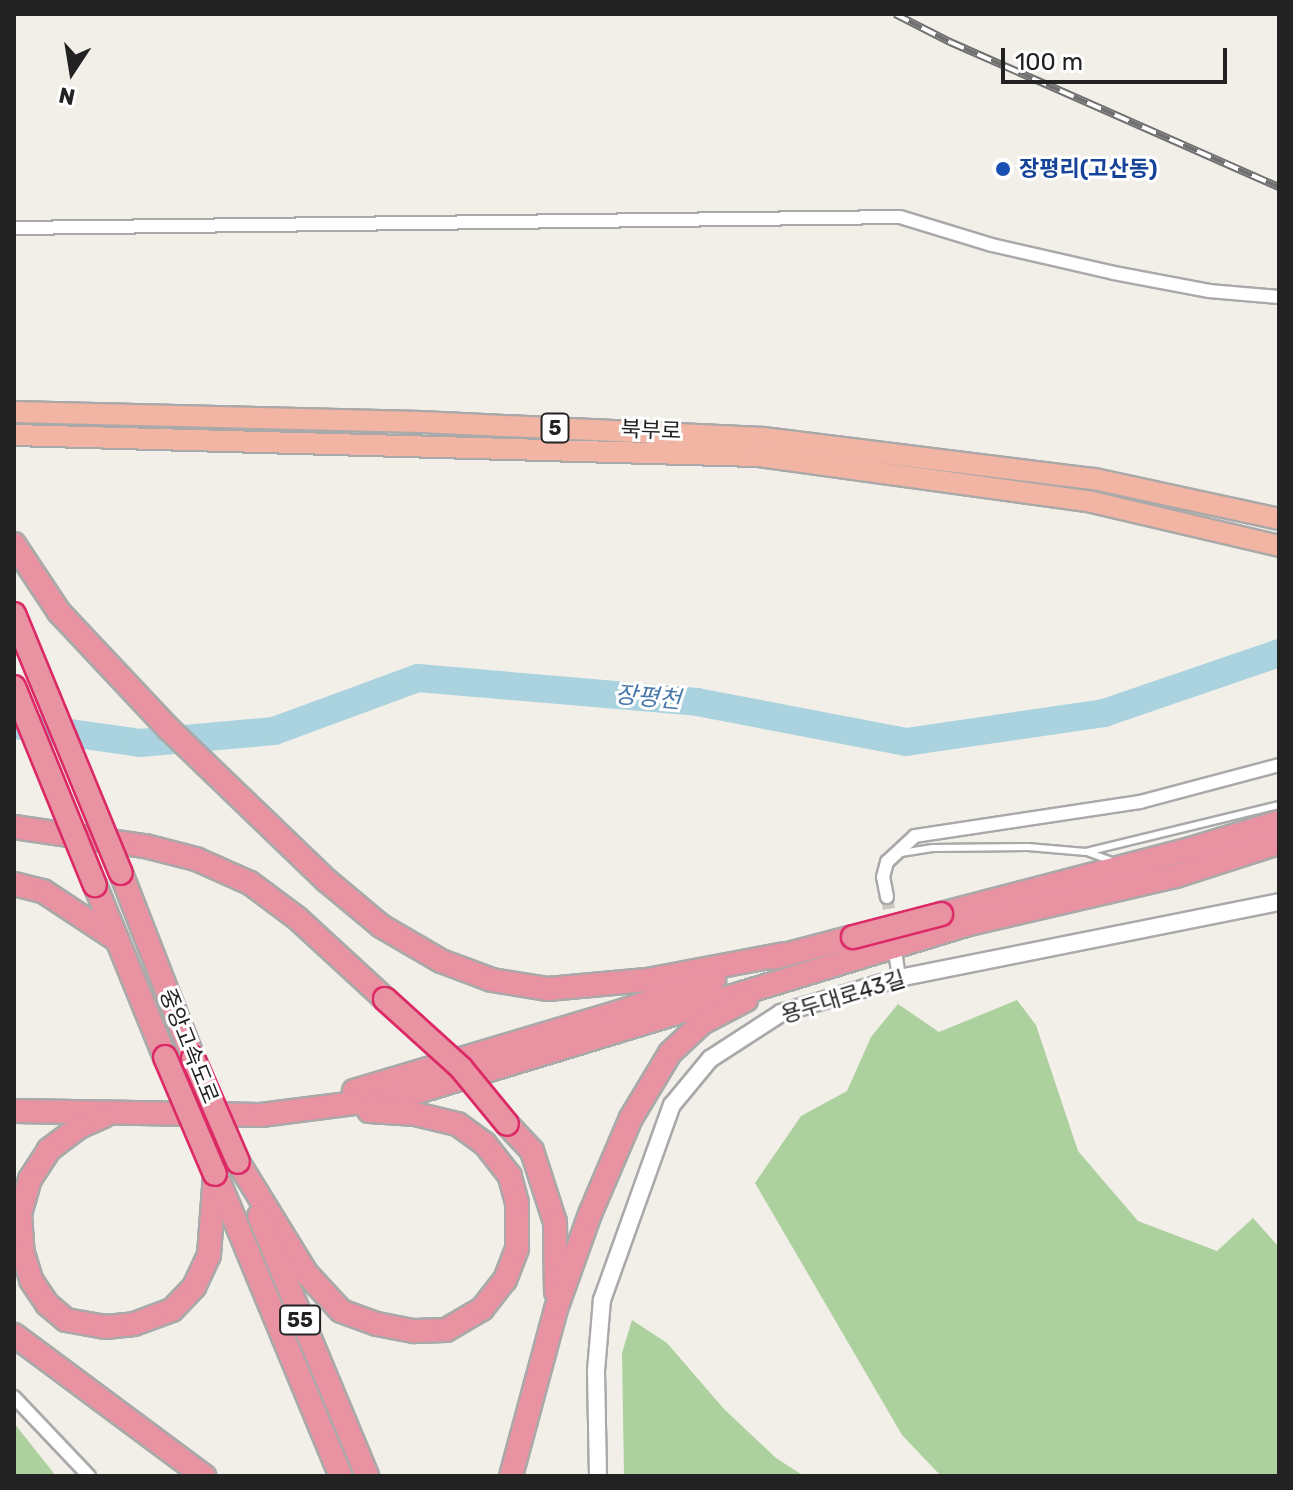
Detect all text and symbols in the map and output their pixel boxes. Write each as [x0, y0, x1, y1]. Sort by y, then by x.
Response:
north arrow [32, 32, 112, 112]
scale bar [1005, 32, 1231, 82]
text: 100 m [1015, 48, 1083, 76]
text: N [56, 81, 77, 111]
place label: 장평리(고산동) [1019, 156, 1157, 182]
marker: 장평리(고산동) [994, 160, 1012, 178]
road number: 5 [539, 412, 571, 444]
street label: 북부로 [620, 416, 682, 444]
water label: 장평천 [614, 681, 682, 715]
street label: 용두대로43길 [778, 966, 908, 1028]
street label: 중앙고속도로 [154, 985, 224, 1107]
road number: 55 [278, 1304, 322, 1336]

